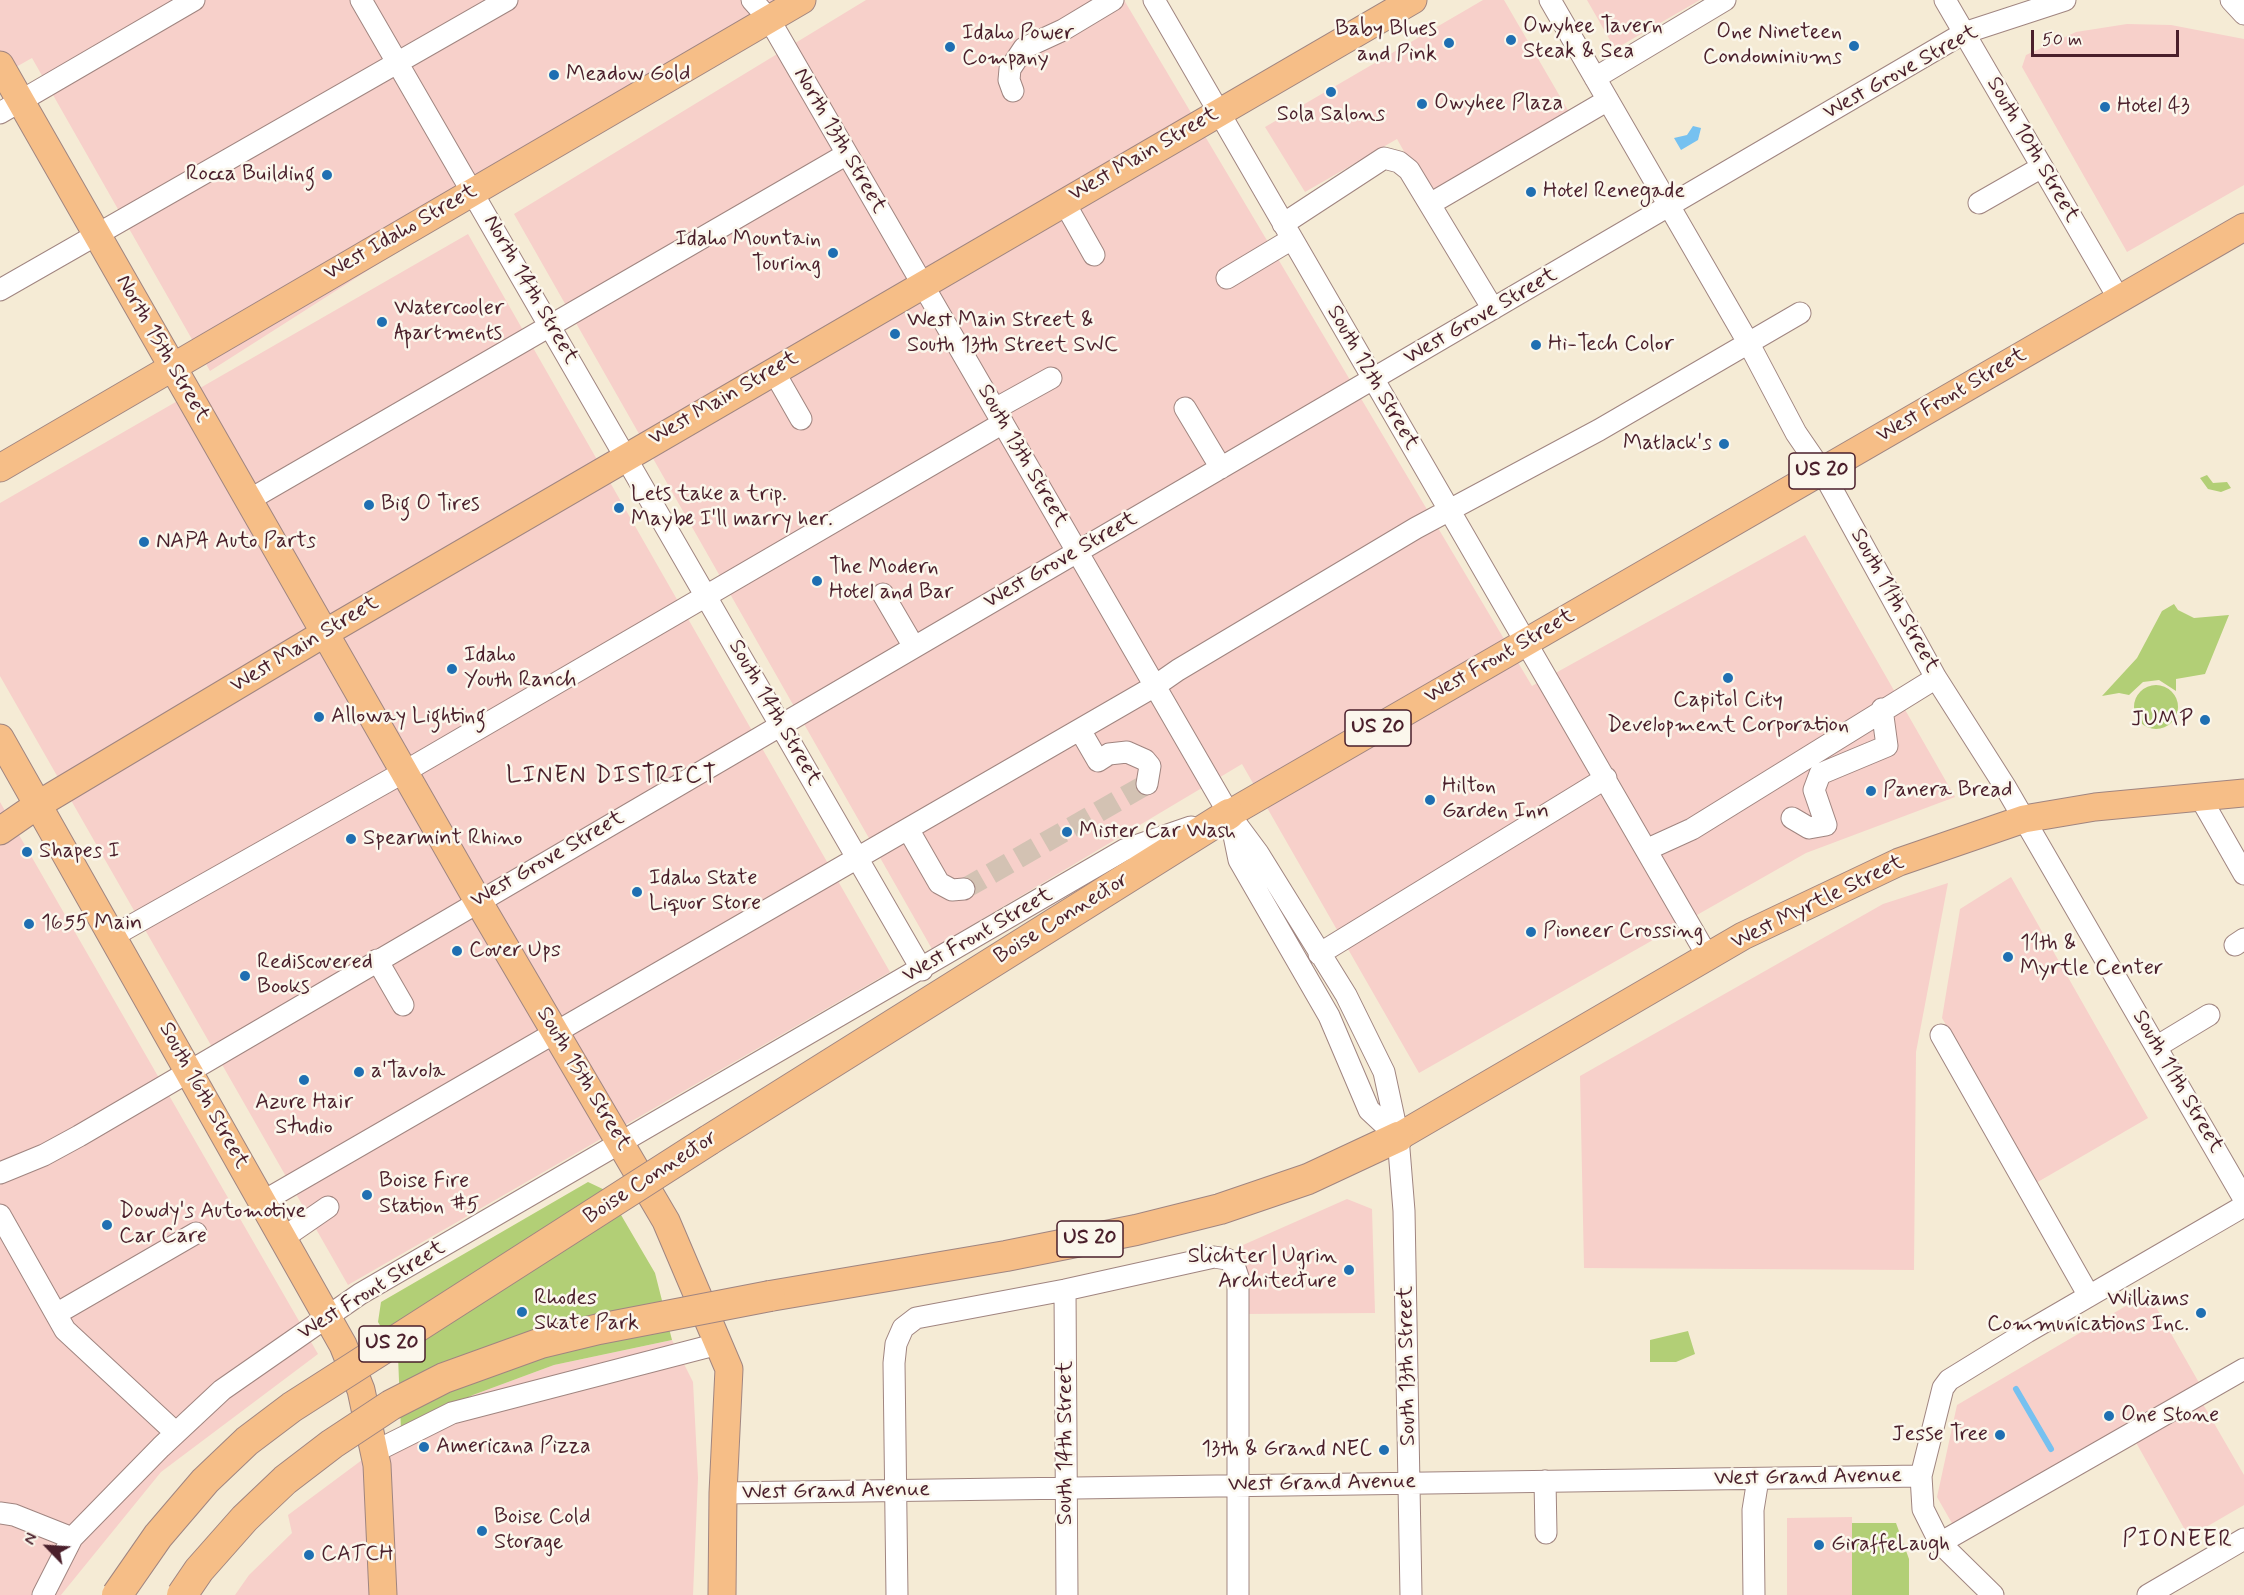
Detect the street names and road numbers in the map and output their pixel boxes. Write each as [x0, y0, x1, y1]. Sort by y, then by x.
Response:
street label: West Grove Street [1819, 20, 1983, 126]
street label: North 13th Street [787, 64, 891, 218]
street label: South 10th Street [1980, 73, 2084, 227]
street label: West Main Street [1065, 102, 1223, 208]
street label: West Idaho Street [320, 179, 482, 287]
street label: North 14th Street [477, 211, 583, 369]
street label: West Grove Street [1400, 262, 1562, 372]
street label: North 15th Street [109, 271, 215, 427]
street label: South 12th Street [1320, 301, 1424, 455]
street label: West Front Street [1872, 342, 2032, 450]
street label: West Main Street [645, 346, 803, 452]
street label: South 13th Street [970, 380, 1074, 532]
road number: US 20 [1789, 453, 1855, 489]
street label: West Grove Street [980, 506, 1142, 616]
street label: South 11th Street [1844, 524, 1944, 678]
street label: West Main Street [226, 590, 384, 700]
street label: West Front Street [1420, 603, 1580, 711]
street label: South 14th Street [721, 635, 827, 791]
road number: US 20 [1345, 710, 1411, 746]
street label: West Grove Street [467, 805, 629, 915]
street label: West Myrtle Street [1727, 850, 1909, 956]
street label: Boise Connector [990, 867, 1134, 971]
street label: West Front Street [898, 882, 1058, 990]
street label: South 15th Street [530, 1002, 636, 1156]
street label: South 11th Street [2125, 1006, 2229, 1158]
street label: South 16th Street [152, 1018, 254, 1174]
street label: Boise Connector [579, 1125, 723, 1231]
road number: US 20 [1057, 1221, 1123, 1257]
street label: West Front Street [294, 1235, 450, 1347]
street label: South 13th Street [1393, 1286, 1423, 1446]
road number: US 20 [359, 1326, 425, 1362]
street label: South 14th Street [1053, 1361, 1079, 1525]
street label: West Grand Avenue [1714, 1463, 1902, 1493]
street label: West Grand Avenue [1228, 1469, 1416, 1499]
street label: West Grand Avenue [742, 1477, 930, 1507]

